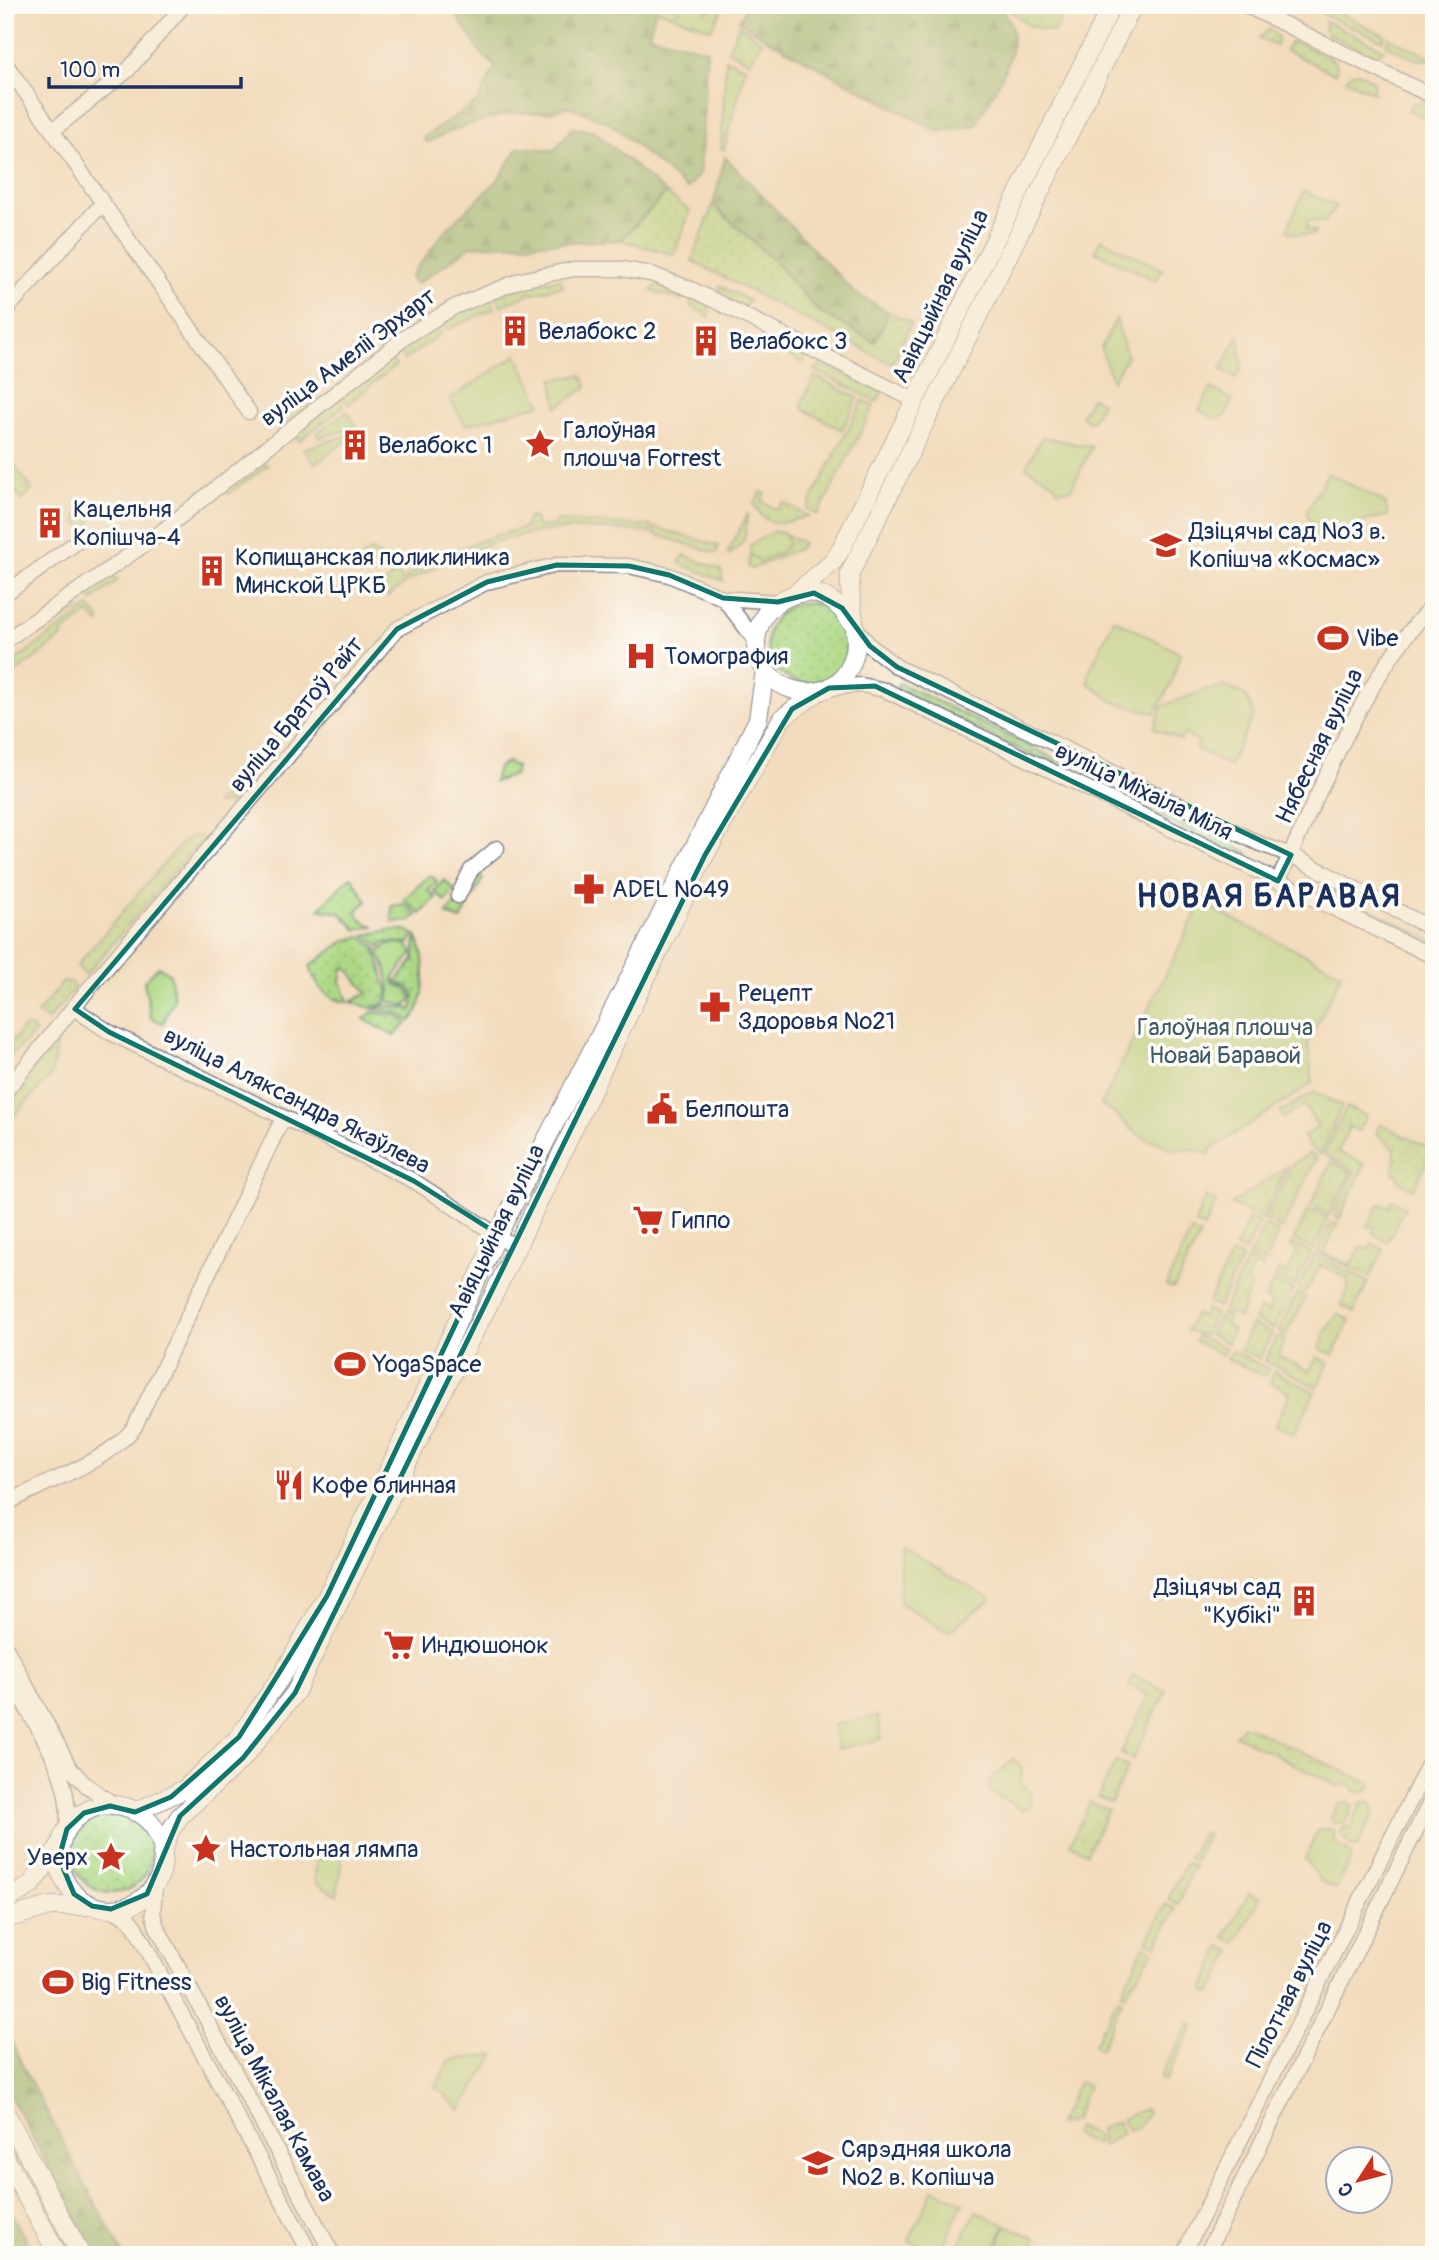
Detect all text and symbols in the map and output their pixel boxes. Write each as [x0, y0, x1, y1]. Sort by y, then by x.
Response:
scale bar [49, 46, 242, 90]
text: 100 m [60, 57, 120, 84]
street label: Авіяцыйная вуліца [886, 205, 995, 388]
street label: вуліца Амеліі Эрхарт [255, 282, 442, 433]
building icon: Велабокс 2 [498, 314, 532, 348]
place label: Велабокс 2 [538, 317, 656, 346]
building icon: Велабокс 3 [689, 324, 723, 358]
place label: Велабокс 3 [729, 327, 847, 356]
place label: Галоўная плошча Forrest [563, 416, 722, 473]
place icon: Галоўная плошча Forrest [523, 427, 557, 461]
building icon: Велабокс 1 [338, 428, 372, 462]
place label: Велабокс 1 [378, 431, 492, 460]
place label: Кацельня Копішча-4 [73, 495, 181, 552]
building icon: Кацельня Копішча-4 [33, 506, 67, 540]
place label: Дзіцячы сад №3 в. Копішча «Космас» [1188, 517, 1386, 574]
school or university icon: Дзіцячы сад №3 в. Копішча «Космас» [1149, 528, 1183, 562]
place label: Копищанская поликлиника Минской ЦРКБ [235, 543, 510, 600]
building icon: Копищанская поликлиника Минской ЦРКБ [195, 554, 229, 588]
sports icon: Vibe [1316, 621, 1350, 655]
place label: Vibe [1356, 624, 1398, 653]
street label: вуліца Братоў Райт [223, 631, 370, 798]
hospital icon: Томография [624, 639, 658, 673]
place label: Томография [664, 642, 789, 671]
street label: Нябесная вуліца [1269, 664, 1370, 829]
street label: вуліца Міхаіла Міля [1050, 736, 1237, 847]
pharmacy icon: ADEL №49 [572, 872, 606, 906]
place label: ADEL №49 [612, 875, 729, 904]
district label: НОВАЯ БАРАВАЯ [1137, 877, 1401, 917]
place label: Рецепт Здоровья №21 [738, 979, 895, 1036]
pharmacy icon: Рецепт Здоровья №21 [698, 990, 732, 1024]
park label: Галоўная плошча Новай Баравой [1137, 1013, 1313, 1070]
street label: вуліца Аляксандра Якаўлева [159, 1021, 435, 1180]
public building icon: Белпошта [645, 1092, 679, 1126]
place label: Белпошта [685, 1095, 789, 1124]
street label: Авіяцыйная вуліца [442, 1140, 551, 1323]
supermarket icon: Гиппо [631, 1203, 665, 1237]
place label: Гиппо [671, 1206, 731, 1235]
sports icon: YogaSpace [333, 1347, 367, 1381]
place label: YogaSpace [372, 1350, 482, 1379]
restaurant icon: Кофе блинная [272, 1468, 306, 1502]
place label: Кофе блинная [312, 1471, 456, 1500]
place label: Дзіцячы сад "Кубікі" [1153, 1573, 1282, 1630]
building icon: Дзіцячы сад "Кубікі" [1287, 1584, 1321, 1618]
supermarket icon: Индюшонок [382, 1628, 416, 1662]
place label: Индюшонок [422, 1631, 549, 1660]
place icon: Настольная лямпа [189, 1832, 223, 1866]
place label: Настольная лямпа [229, 1835, 418, 1864]
place icon: Уверх [94, 1840, 128, 1874]
place label: Уверх [27, 1843, 88, 1872]
street label: Пілотная вуліца [1240, 1916, 1339, 2073]
sports icon: Big Fitness [41, 1965, 75, 1999]
place label: Big Fitness [81, 1968, 192, 1997]
street label: вуліца Мікалая Камава [208, 1990, 342, 2207]
place label: Сярэдняя школа №2 в. Копішча [841, 2135, 1012, 2192]
north arrow [1324, 2144, 1394, 2214]
school or university icon: Сярэдняя школа №2 в. Копішча [801, 2146, 835, 2180]
text: С [1333, 2177, 1359, 2201]

